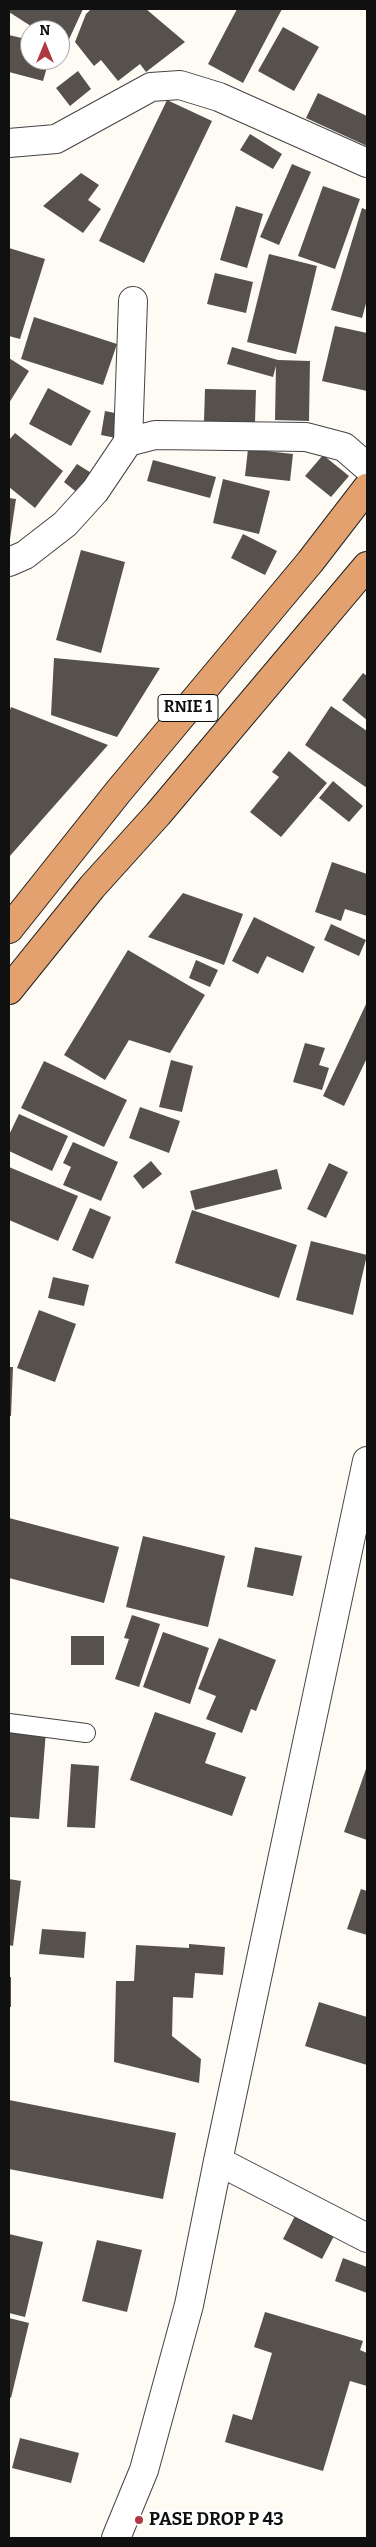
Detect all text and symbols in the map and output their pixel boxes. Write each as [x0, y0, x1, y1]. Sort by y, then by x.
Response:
north arrow [20, 20, 70, 70]
text: N [40, 22, 50, 39]
road number: RNIE 1 [158, 694, 218, 721]
place label: PASE DROP P 43 [149, 2509, 284, 2531]
marker: PASE DROP P 43 [133, 2514, 145, 2526]

